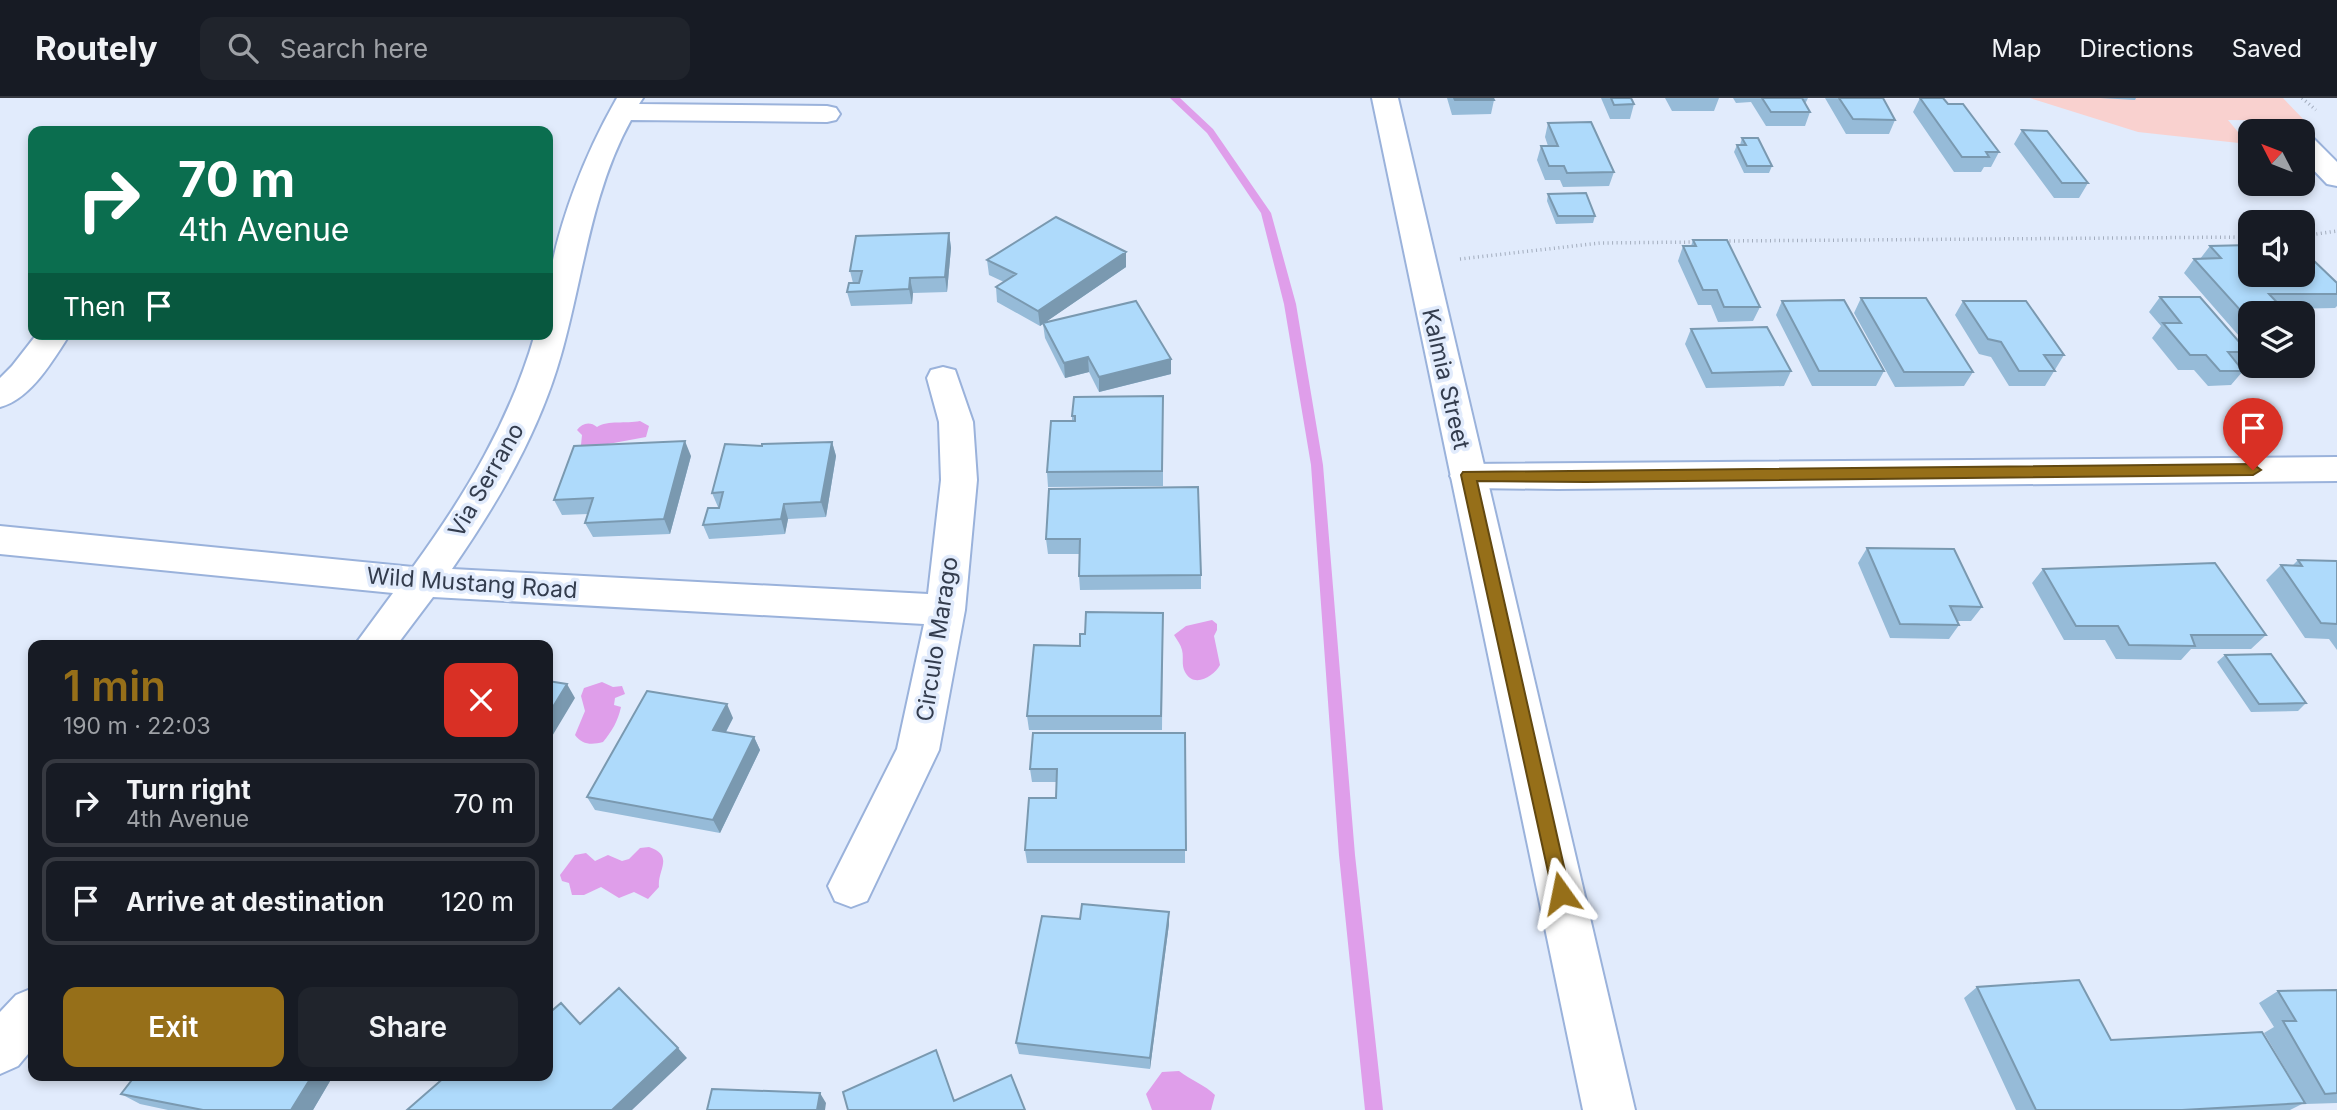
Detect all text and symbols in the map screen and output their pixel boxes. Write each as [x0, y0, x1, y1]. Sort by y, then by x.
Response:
search box [200, 17, 690, 80]
text: Routely [35, 28, 158, 68]
icon: search [224, 29, 262, 67]
text: Search here [280, 33, 428, 64]
text: Map [1992, 34, 2041, 63]
text: Directions [2079, 34, 2194, 63]
text: Saved [2232, 34, 2302, 63]
north arrow [2238, 119, 2315, 196]
map controls [2238, 119, 2315, 378]
text: 70 m [178, 150, 295, 209]
icon: right [63, 154, 154, 245]
text: 4th Avenue [178, 210, 349, 249]
button: sound [2238, 210, 2315, 287]
icon: arrive [140, 287, 178, 325]
text: Then [63, 291, 126, 322]
button: layers [2238, 301, 2315, 378]
street label: Kalmia Street [1416, 306, 1476, 453]
pin [2223, 398, 2283, 470]
icon: arrive [2234, 409, 2272, 447]
street label: Via Serrano [442, 418, 530, 542]
street label: Circulo Marago [910, 555, 964, 723]
street label: Wild Mustang Road [366, 562, 578, 604]
text: 1 min [63, 660, 166, 711]
button: close [444, 663, 518, 737]
text: 190 m · 22:03 [63, 712, 211, 740]
text: Turn right [126, 774, 251, 805]
icon: right [67, 784, 105, 822]
text: 70 m [453, 788, 514, 819]
text: 4th Avenue [126, 805, 249, 833]
position arrow [1524, 856, 1598, 930]
icon: arrive [67, 882, 105, 920]
text: Arrive at destination [126, 886, 385, 917]
text: 120 m [441, 886, 514, 917]
button: Exit [63, 987, 284, 1067]
button: Share [298, 987, 518, 1067]

